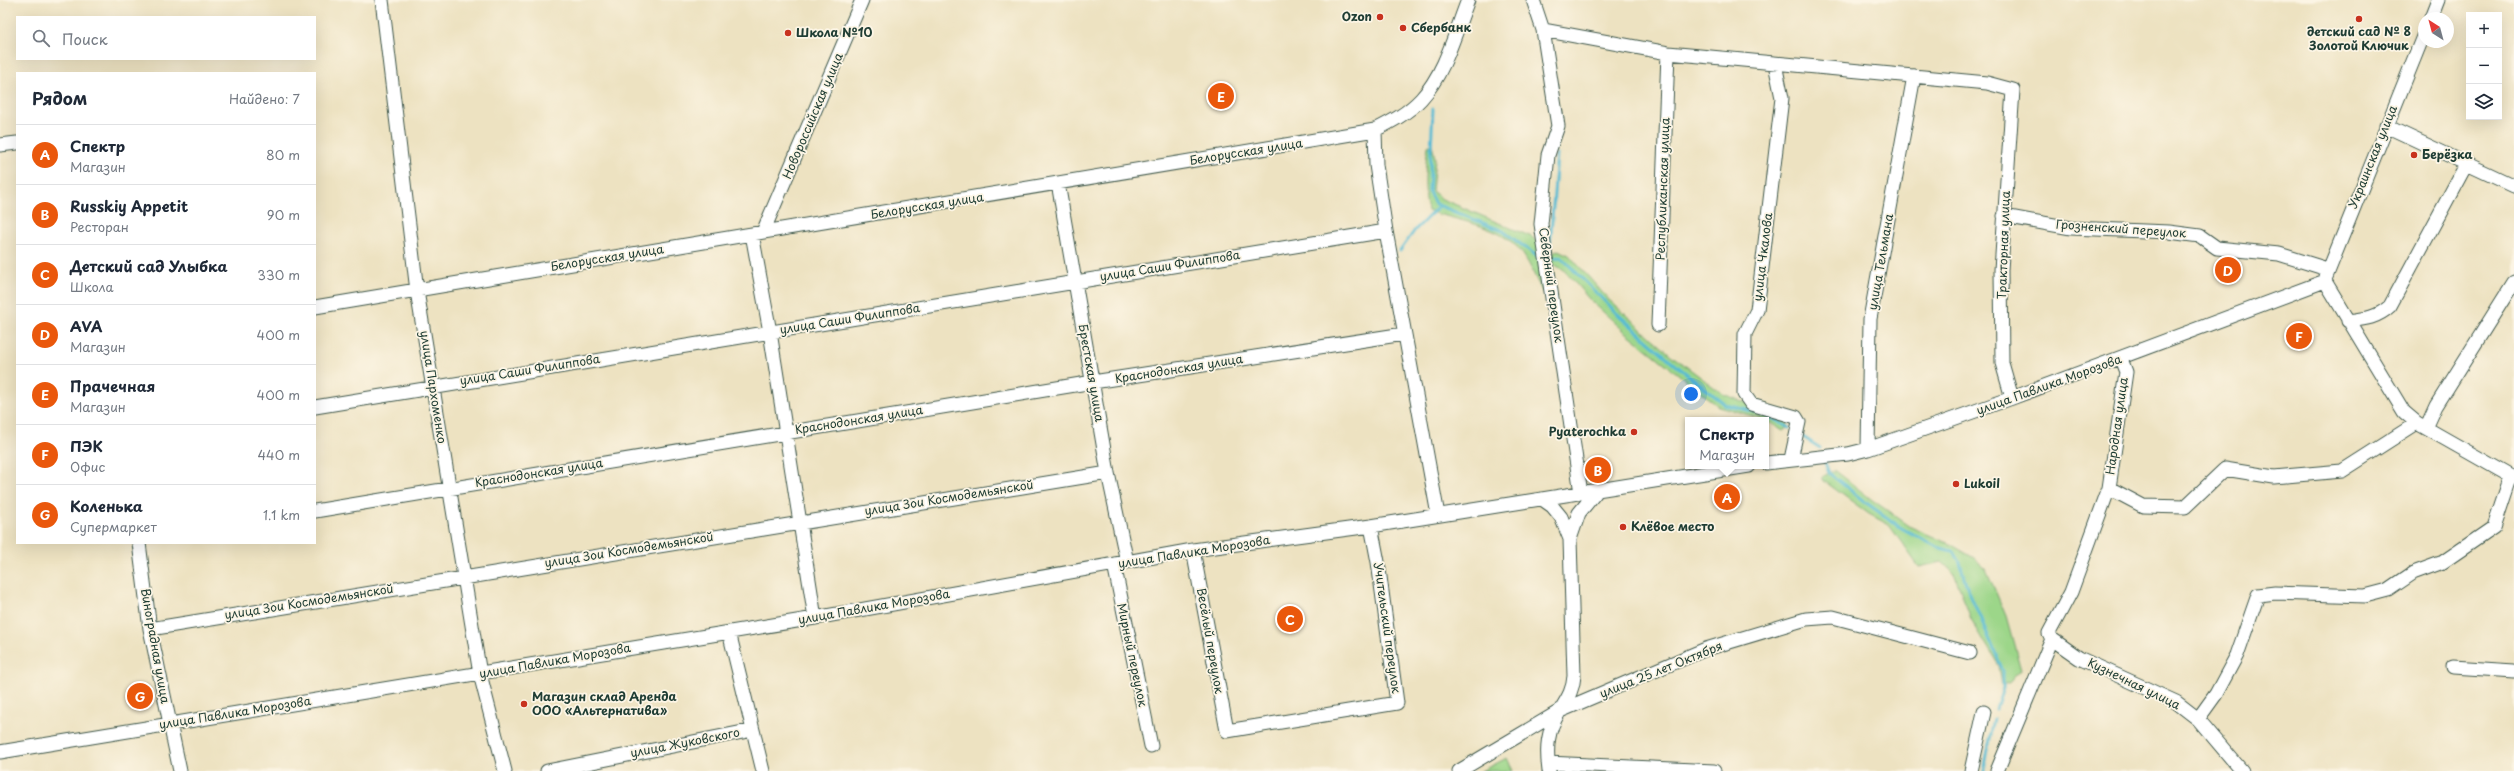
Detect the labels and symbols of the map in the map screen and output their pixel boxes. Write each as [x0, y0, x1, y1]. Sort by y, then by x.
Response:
place label: Ozon [1342, 7, 1372, 25]
marker: Ozon [1375, 12, 1385, 22]
north arrow [2418, 12, 2454, 48]
marker: детский сад № 8 Золотой Ключик [2354, 14, 2364, 24]
place label: Сбербанк [1411, 18, 1472, 36]
place label: детский сад № 8 Золотой Ключик [2307, 22, 2411, 54]
place label: Школа №10 [796, 23, 873, 41]
marker: Сбербанк [1398, 23, 1408, 33]
marker: Школа №10 [783, 28, 793, 38]
street label: Новороссийская улица [777, 49, 847, 182]
pin: E [1208, 81, 1234, 111]
street label: Украинская улица [2343, 102, 2401, 211]
street label: Республиканская улица [1651, 117, 1674, 261]
street label: Белорусская улица [1188, 133, 1304, 169]
place label: Берёзка [2422, 145, 2473, 163]
marker: Берёзка [2409, 150, 2419, 160]
street label: Белорусская улица [869, 187, 985, 223]
street label: Тракторная улица [1992, 190, 2014, 300]
street label: улица Чкалова [1748, 211, 1776, 302]
street label: улица Тельмана [1863, 212, 1897, 311]
street label: Грозненский переулок [2055, 214, 2188, 242]
street label: Северный переулок [1535, 226, 1569, 344]
street label: Белорусская улица [549, 239, 665, 275]
street label: улица Саши Филиппова [1098, 245, 1242, 285]
pin: D [2215, 255, 2241, 285]
street label: улица Саши Филиппова [778, 298, 922, 338]
pin: F [2286, 321, 2312, 351]
street label: Брестская улица [1075, 322, 1110, 424]
street label: улица Пархоменко [416, 329, 452, 445]
street label: улица Саши Филиппова [458, 349, 602, 389]
street label: Краснодонская улица [1114, 349, 1244, 387]
street label: улица Павлика Морозова [1973, 349, 2124, 419]
street label: Народная улица [2100, 376, 2132, 476]
your location [1681, 384, 1701, 404]
street label: Краснодонская улица [794, 400, 924, 438]
place label: Pyaterochka [1549, 422, 1626, 440]
marker: Pyaterochka [1629, 427, 1639, 437]
street label: Краснодонская улица [474, 453, 604, 491]
pin: B [1585, 455, 1611, 485]
place label: Lukoil [1964, 474, 2000, 492]
street label: улица Зои Космодемьянской [863, 475, 1035, 519]
marker: Lukoil [1951, 479, 1961, 489]
pin: A [1714, 482, 1740, 512]
place label: Клёвое место [1631, 517, 1714, 535]
marker: Клёвое место [1618, 522, 1628, 532]
street label: улица Зои Космодемьянской [543, 527, 715, 571]
street label: улица Павлика Морозова [1117, 530, 1272, 572]
street label: Учительский переулок [1370, 561, 1406, 695]
street label: улица Зои Космодемьянской [223, 579, 395, 623]
street label: улица Павлика Морозова [797, 584, 952, 628]
street label: Виноградная улица [137, 587, 175, 705]
street label: Весёлый переулок [1193, 587, 1229, 696]
street label: Мирный переулок [1113, 601, 1153, 709]
pin: C [1277, 604, 1303, 634]
street label: улица 25 лет Октября [1597, 636, 1725, 702]
street label: улица Павлика Морозова [478, 638, 633, 682]
street label: Кузнечная улица [2085, 653, 2184, 714]
pin: G [127, 681, 153, 711]
place label: Магазин склад Аренда ООО «Альтернатива» [532, 687, 677, 719]
street label: улица Павлика Морозова [158, 691, 313, 733]
marker: Магазин склад Аренда ООО «Альтернатива» [519, 699, 529, 709]
street label: улица Жуковского [628, 723, 741, 761]

